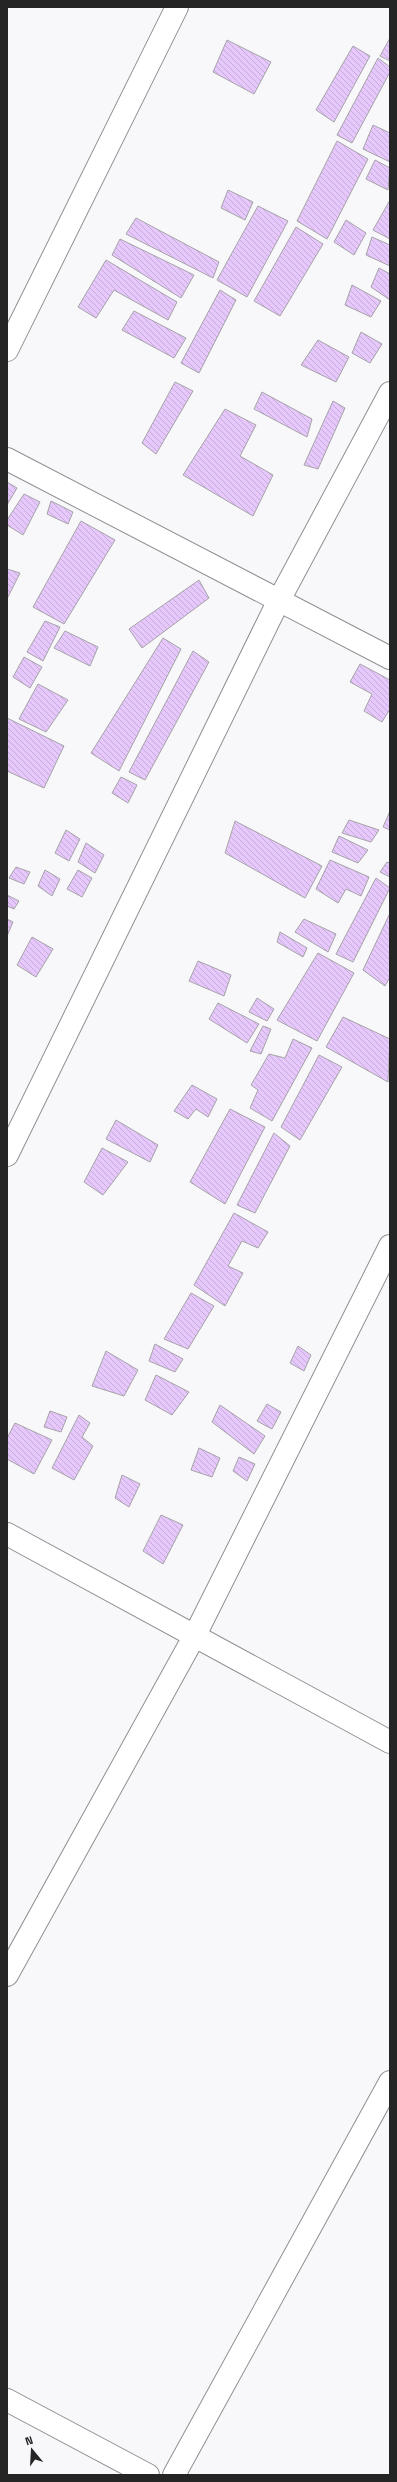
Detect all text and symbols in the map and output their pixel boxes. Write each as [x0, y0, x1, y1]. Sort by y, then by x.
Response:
north arrow [12, 2430, 52, 2470]
text: N [23, 2433, 35, 2448]

